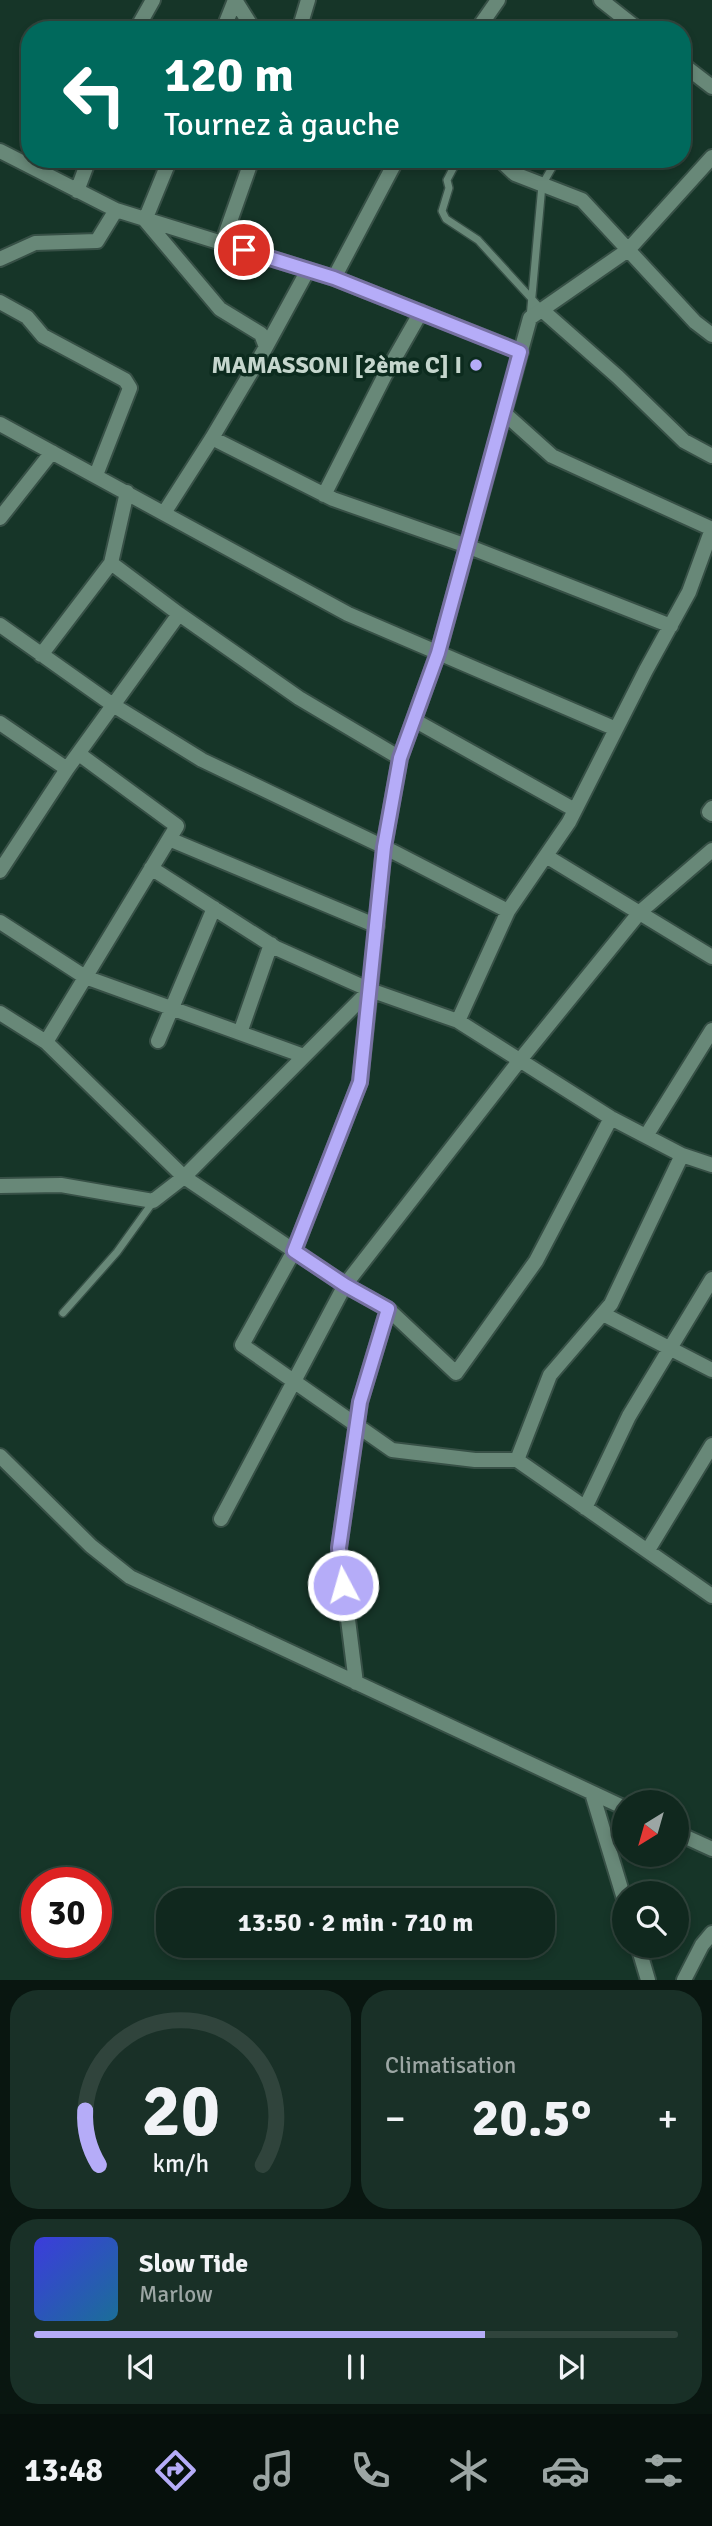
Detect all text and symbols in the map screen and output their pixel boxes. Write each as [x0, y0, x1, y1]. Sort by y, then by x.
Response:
text: 120 m [164, 45, 294, 105]
icon: left [49, 49, 140, 140]
text: Tournez à gauche [164, 105, 400, 144]
pin [214, 220, 274, 280]
icon: arrive [225, 231, 263, 269]
place label: MAMASSONI [2ème C] I [211, 350, 462, 380]
marker: MAMASSONI [2ème C] I [468, 357, 484, 373]
position arrow [306, 1548, 380, 1622]
north arrow [612, 1790, 690, 1867]
map controls [612, 1790, 689, 1958]
speed limit sign: 30 [21, 1867, 112, 1958]
button: search [612, 1881, 689, 1958]
text: 13:50 · 2 min · 710 m [238, 1907, 473, 1939]
text: Climatisation [385, 2051, 516, 2080]
text: 20 [141, 2068, 220, 2157]
text: 20.5° [472, 2086, 591, 2150]
text: − [385, 2095, 406, 2142]
text: + [657, 2095, 678, 2142]
text: km/h [152, 2148, 209, 2179]
text: Slow Tide [139, 2248, 248, 2280]
text: Marlow [139, 2280, 213, 2309]
icon: previous [122, 2348, 160, 2386]
icon: pause [337, 2348, 375, 2386]
icon: next [552, 2348, 590, 2386]
icon: directions [151, 2446, 200, 2495]
icon: music [249, 2446, 298, 2495]
icon: phone [346, 2446, 395, 2495]
icon: climate [444, 2446, 493, 2495]
icon: car [541, 2446, 590, 2495]
icon: filters [639, 2446, 688, 2495]
text: 13:48 [24, 2451, 103, 2490]

